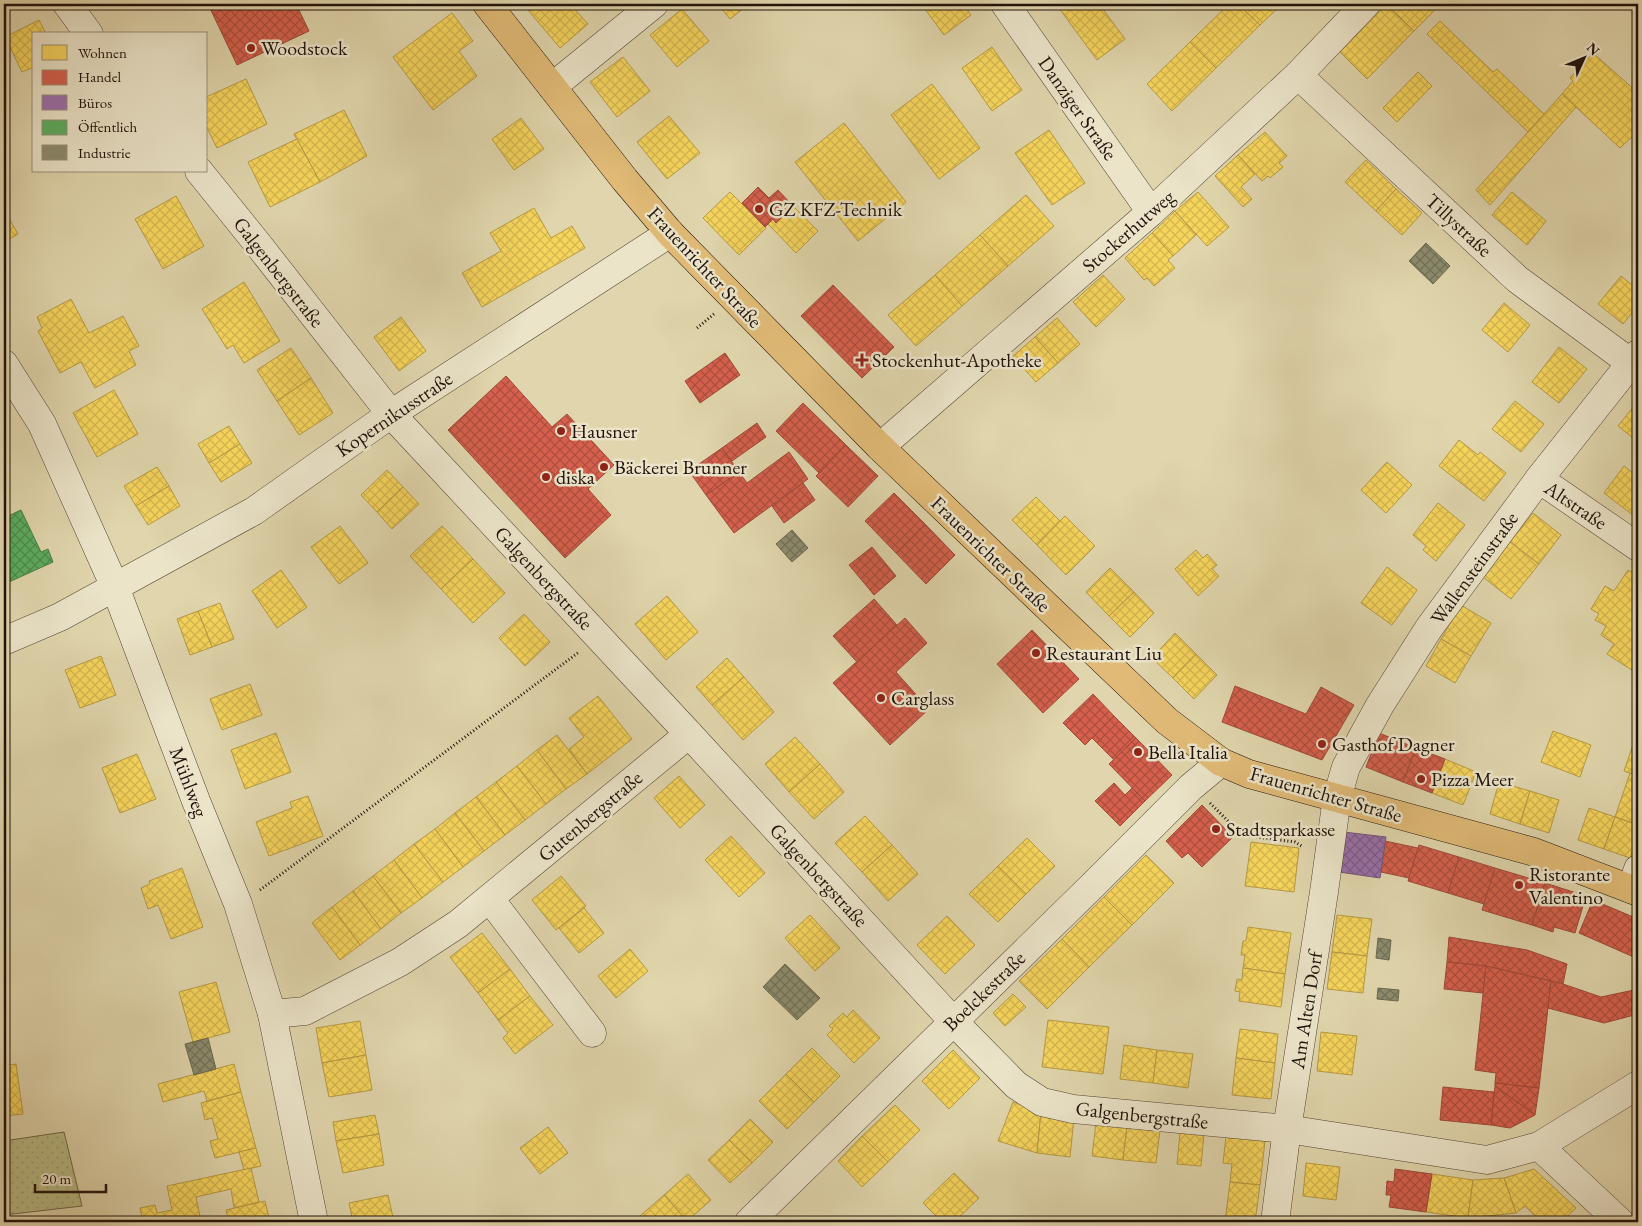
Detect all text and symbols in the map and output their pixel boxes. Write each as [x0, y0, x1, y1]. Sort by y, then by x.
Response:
legend [32, 32, 208, 172]
north arrow [1560, 32, 1610, 82]
place label: Woodstock [261, 35, 348, 61]
text: N [1583, 39, 1604, 60]
marker: Woodstock [245, 42, 257, 54]
text: Wohnen [78, 43, 127, 62]
street label: Danziger Straße [1033, 51, 1124, 165]
text: Handel [78, 67, 121, 86]
text: Büros [78, 93, 112, 112]
text: Öffentlich [78, 117, 138, 136]
text: Industrie [78, 143, 131, 162]
street label: Stockerhutweg [1076, 184, 1180, 278]
street label: Tillystraße [1420, 188, 1498, 263]
place label: GZ KFZ-Technik [769, 196, 903, 222]
street label: Frauenrichter Straße [642, 201, 768, 333]
marker: GZ KFZ-Technik [753, 203, 765, 215]
street label: Galgenbergstraße [228, 212, 330, 333]
place label: Stockenhut-Apotheke [872, 347, 1042, 373]
marker: Stockenhut-Apotheke [856, 354, 868, 366]
street label: Kopernikusstraße [331, 365, 458, 463]
place label: Hausner [571, 418, 638, 444]
marker: Hausner [555, 425, 567, 437]
place label: Bäckerei Brunner [614, 454, 747, 480]
marker: Bäckerei Brunner [598, 461, 610, 473]
place label: diska [556, 464, 595, 490]
marker: diska [540, 471, 552, 483]
street label: Altstraße [1539, 474, 1613, 536]
street label: Frauenrichter Straße [926, 490, 1057, 618]
street label: Wallensteinstraße [1424, 506, 1524, 630]
street label: Galgenbergstraße [489, 520, 599, 636]
place label: Restaurant Liu [1046, 640, 1162, 666]
marker: Restaurant Liu [1030, 647, 1042, 659]
place label: Carglass [891, 685, 954, 711]
marker: Carglass [875, 692, 887, 704]
place label: Gasthof Dagner [1332, 731, 1455, 757]
marker: Gasthof Dagner [1316, 738, 1328, 750]
place label: Bella Italia [1148, 739, 1228, 765]
street label: Mühlweg [164, 743, 214, 821]
marker: Bella Italia [1132, 746, 1144, 758]
street label: Frauenrichter Straße [1247, 760, 1405, 828]
street label: Gutenbergstraße [532, 765, 648, 867]
place label: Pizza Meer [1431, 766, 1514, 792]
marker: Pizza Meer [1415, 773, 1427, 785]
place label: Stadtsparkasse [1226, 816, 1335, 842]
street label: Galgenbergstraße [764, 817, 874, 933]
marker: Stadtsparkasse [1210, 823, 1222, 835]
place label: Ristorante Valentino [1529, 861, 1610, 910]
marker: Ristorante Valentino [1513, 879, 1525, 891]
street label: Boelckestraße [937, 945, 1031, 1037]
street label: Am Alten Dorf [1284, 947, 1329, 1072]
street label: Galgenbergstraße [1074, 1095, 1210, 1135]
scale bar [35, 1161, 106, 1193]
text: 20 m [42, 1169, 71, 1188]

